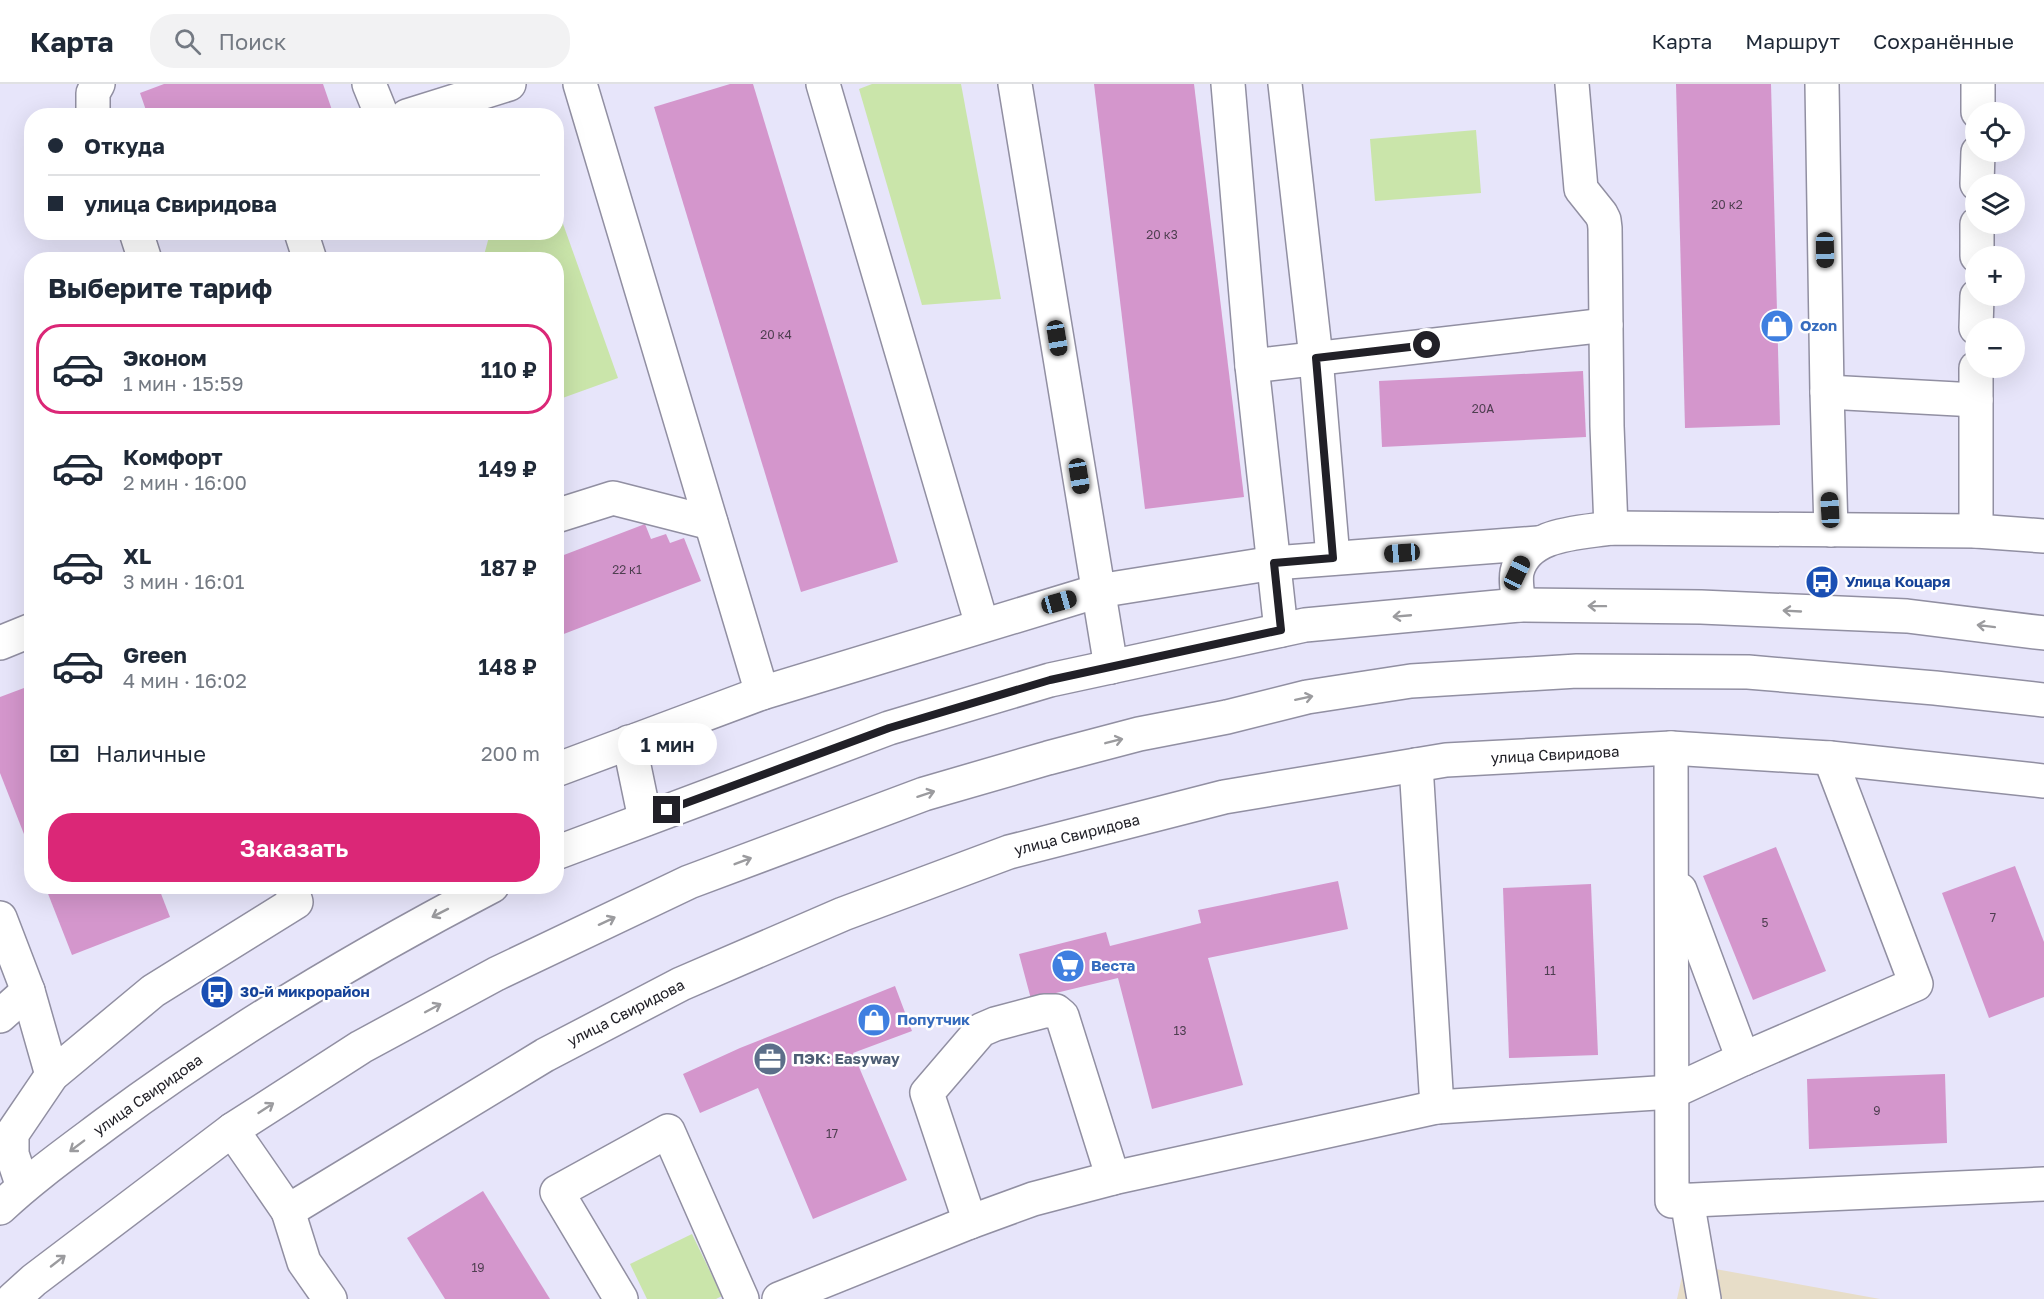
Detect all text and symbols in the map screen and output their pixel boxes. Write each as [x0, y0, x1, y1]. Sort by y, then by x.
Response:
search box [150, 14, 570, 68]
text: Карта [30, 25, 114, 58]
icon: search [171, 25, 204, 58]
text: Поиск [219, 28, 286, 55]
text: Карта [1651, 28, 1712, 54]
text: Маршрут [1745, 28, 1840, 54]
text: Сохранённые [1873, 28, 2014, 54]
map controls [1965, 102, 2025, 378]
button: locate [1965, 102, 2025, 162]
text: Откуда [84, 132, 165, 159]
button: layers [1965, 174, 2025, 234]
text: улица Свиридова [84, 190, 277, 217]
house number: 20 к2 [1711, 197, 1743, 212]
house number: 20 к3 [1146, 227, 1178, 242]
car [1816, 232, 1834, 268]
button: + [1965, 246, 2025, 306]
text: Выберите тариф [48, 272, 272, 304]
shop icon: Ozon [1759, 308, 1795, 344]
place label: Ozon [1800, 316, 1837, 334]
button: − [1965, 318, 2025, 378]
car [1045, 319, 1069, 357]
house number: 20 к4 [760, 327, 792, 342]
route start [1413, 331, 1440, 358]
icon: car [51, 342, 105, 396]
text: Эконом [123, 344, 207, 371]
text: 110 ₽ [481, 356, 537, 383]
text: 1 мин · 15:59 [123, 371, 244, 395]
house number: 20А [1472, 401, 1494, 416]
icon: car [51, 441, 105, 495]
text: Комфорт [123, 443, 223, 470]
text: 149 ₽ [478, 455, 537, 482]
car [1067, 457, 1091, 495]
text: 2 мин · 16:00 [123, 470, 247, 494]
car [1820, 492, 1840, 528]
icon: car [51, 540, 105, 594]
text: XL [123, 542, 151, 569]
car [1383, 543, 1421, 563]
car [1501, 553, 1533, 593]
text: 187 ₽ [480, 554, 537, 581]
house number: 22 к1 [612, 562, 642, 577]
bus stop icon: Улица Коцаря [1804, 564, 1840, 600]
text: 3 мин · 16:01 [123, 569, 244, 593]
place label: Улица Коцаря [1845, 572, 1951, 590]
car [1039, 588, 1079, 616]
one-way arrow [1587, 600, 1607, 612]
one-way arrow [1782, 606, 1802, 617]
one-way arrow [1393, 611, 1413, 622]
one-way arrow [1977, 620, 1996, 631]
icon: car [51, 639, 105, 693]
text: Green [123, 641, 187, 668]
text: 148 ₽ [478, 653, 537, 680]
text: 4 мин · 16:02 [123, 668, 247, 692]
one-way arrow [1294, 692, 1313, 704]
callout: 1 мин [618, 723, 716, 765]
text: 1 мин [641, 732, 694, 756]
one-way arrow [1104, 734, 1123, 746]
icon: cash [48, 737, 81, 770]
text: Наличные [96, 740, 206, 767]
text: 200 m [481, 741, 540, 765]
street label: улица Свиридова [1490, 742, 1620, 766]
one-way arrow [916, 787, 935, 798]
route end [653, 796, 680, 823]
street label: улица Свиридова [1012, 810, 1141, 858]
button: Заказать [48, 813, 540, 882]
one-way arrow [733, 855, 752, 866]
one-way arrow [431, 908, 449, 920]
house number: 7 [1990, 910, 1996, 925]
one-way arrow [598, 914, 616, 926]
house number: 5 [1762, 915, 1769, 930]
supermarket icon: Веста [1050, 948, 1086, 984]
place label: Веста [1091, 956, 1135, 974]
house number: 11 [1544, 963, 1556, 978]
bus stop icon: 30-й микрорайон [199, 974, 235, 1010]
street label: улица Свиридова [564, 975, 687, 1049]
place label: 30-й микрорайон [240, 982, 370, 1000]
one-way arrow [423, 1002, 441, 1013]
shop icon: Попутчик [856, 1002, 892, 1038]
place label: Попутчик [897, 1010, 970, 1028]
house number: 13 [1174, 1023, 1186, 1038]
office icon: ПЭК: Easyway [752, 1041, 788, 1077]
place label: ПЭК: Easyway [793, 1049, 900, 1067]
street label: улица Свиридова [89, 1050, 205, 1139]
one-way arrow [257, 1102, 274, 1115]
house number: 9 [1873, 1103, 1881, 1118]
house number: 17 [826, 1126, 838, 1141]
one-way arrow [69, 1140, 85, 1152]
one-way arrow [49, 1255, 65, 1268]
house number: 19 [471, 1260, 485, 1275]

